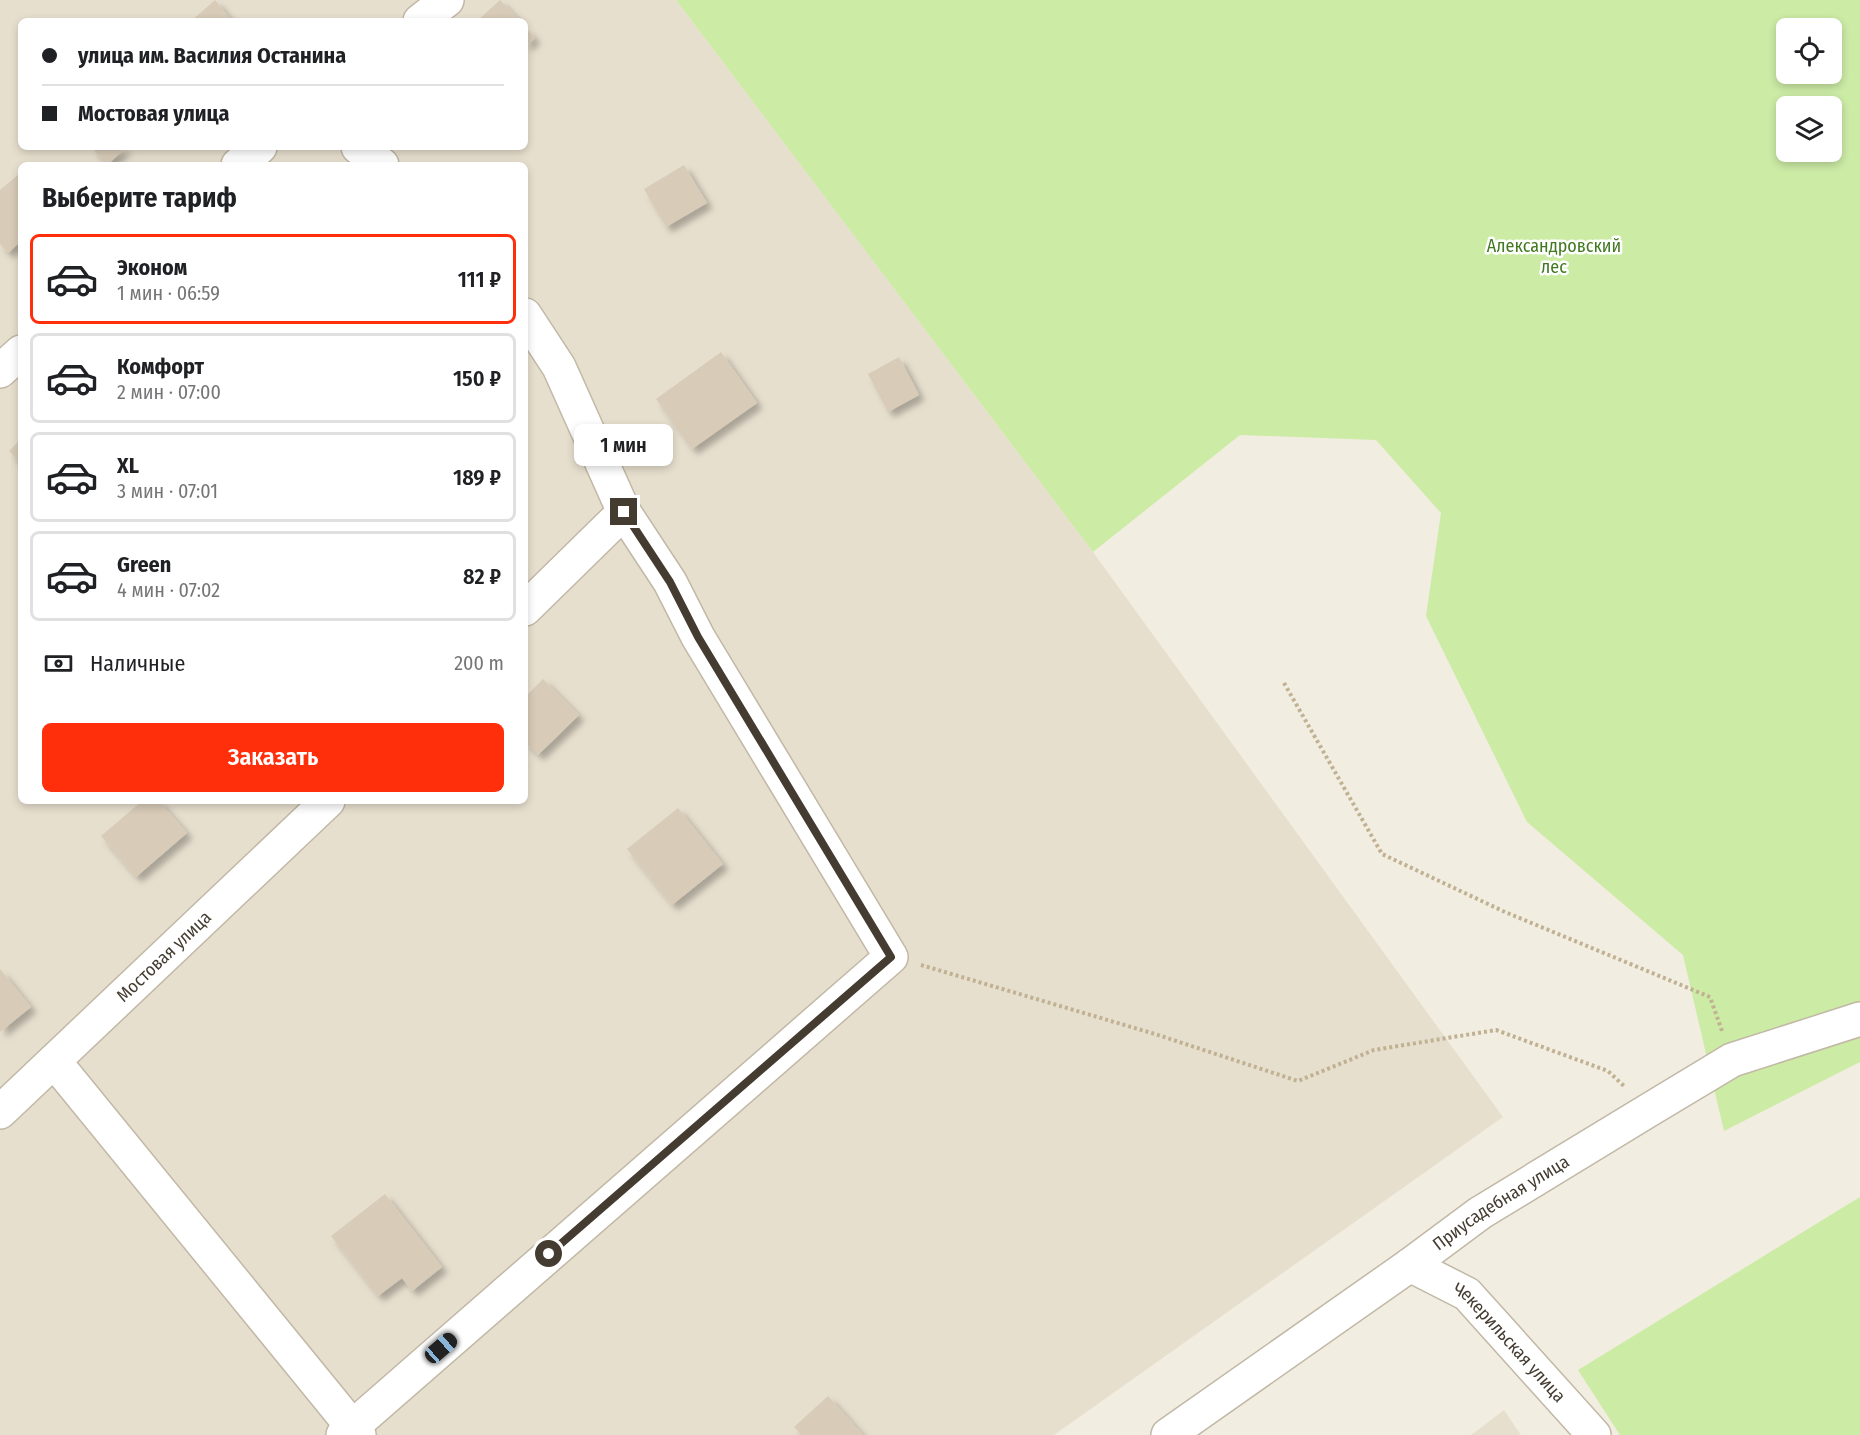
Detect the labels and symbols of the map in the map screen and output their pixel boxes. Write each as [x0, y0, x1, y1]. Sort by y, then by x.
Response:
park label: Александровский лес [1487, 235, 1621, 278]
callout: 1 мин [574, 425, 674, 467]
route end [610, 498, 637, 525]
street label: Мостовая улица [112, 906, 216, 1007]
street label: Приусадебная улица [1428, 1150, 1573, 1255]
route start [535, 1240, 562, 1267]
street label: Чекерильская улица [1450, 1278, 1570, 1407]
car [422, 1329, 460, 1367]

